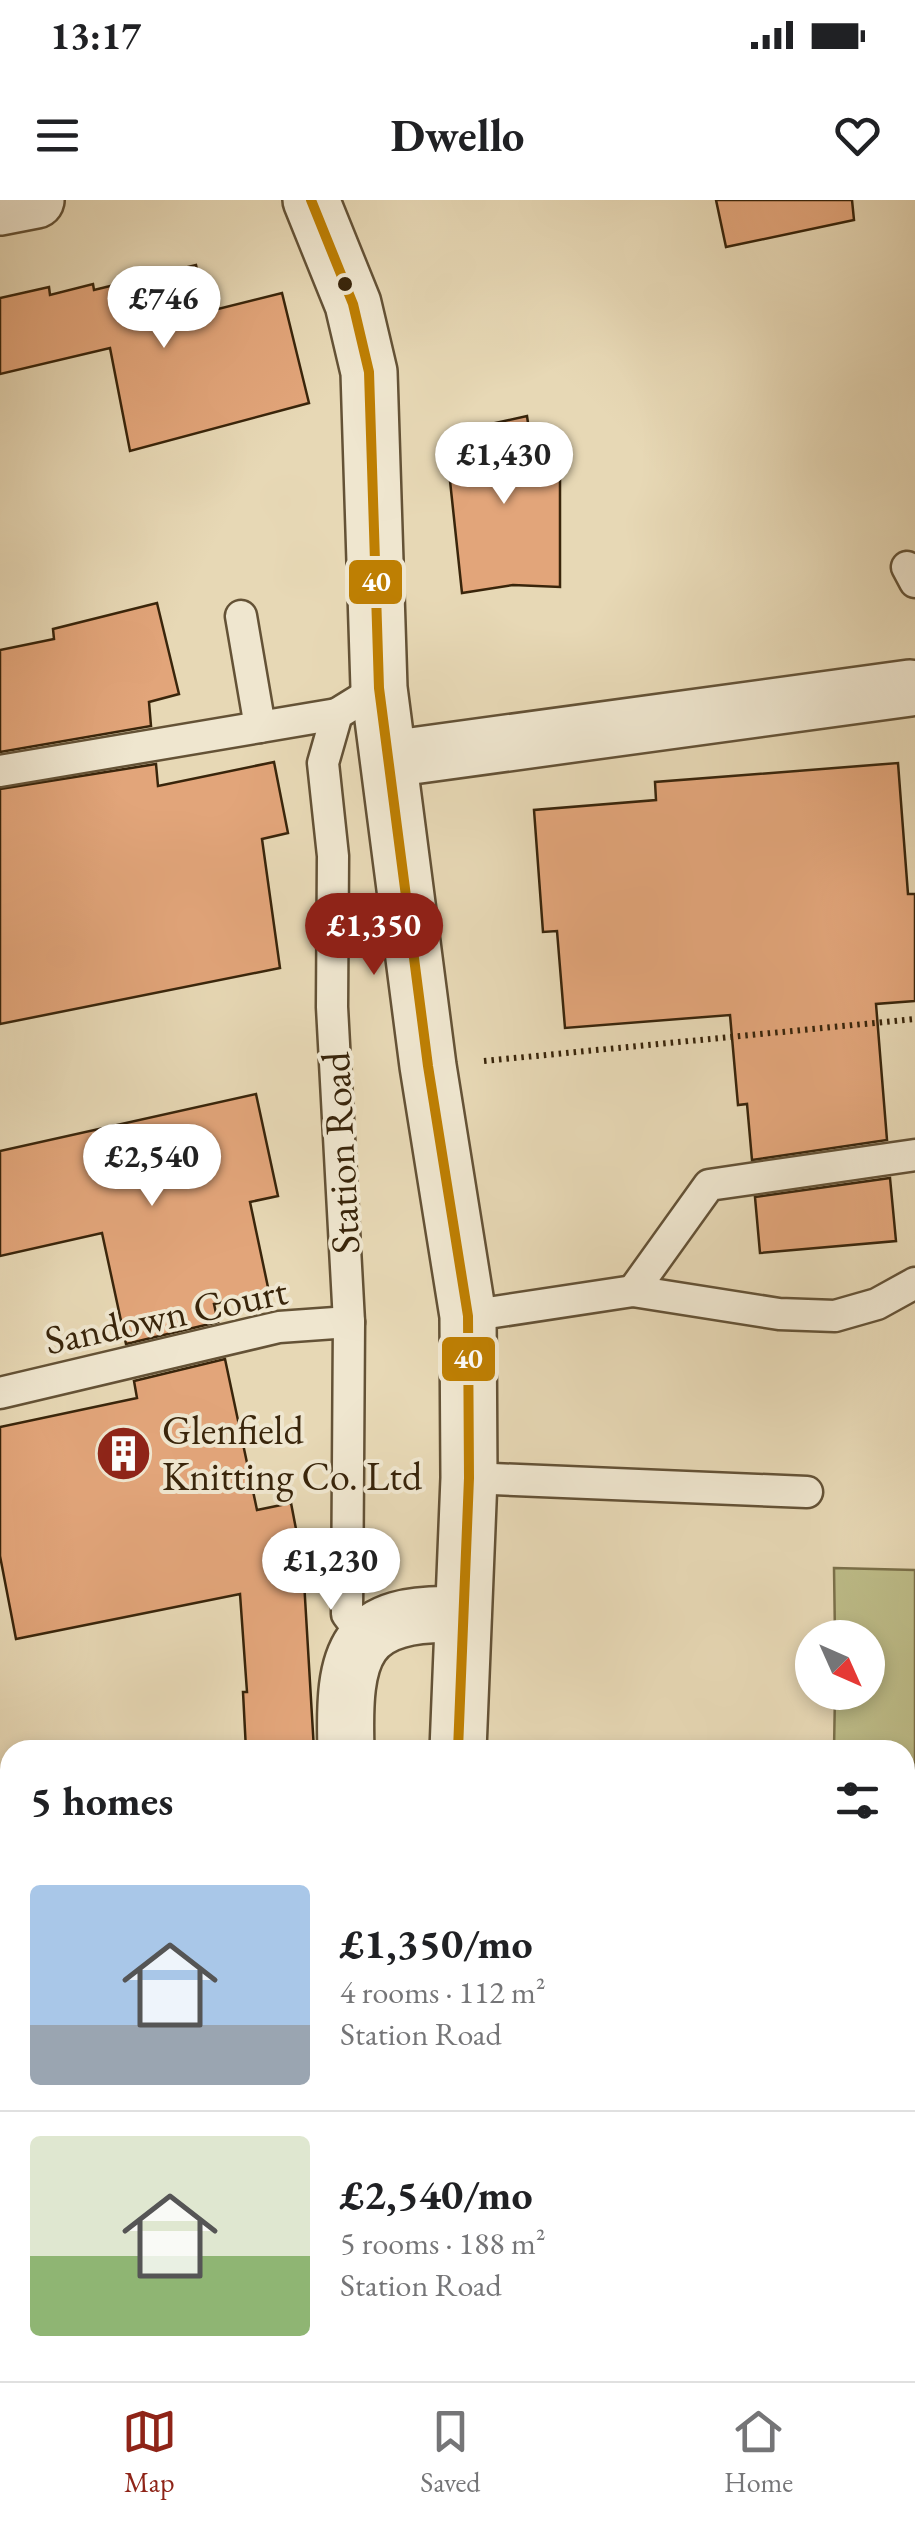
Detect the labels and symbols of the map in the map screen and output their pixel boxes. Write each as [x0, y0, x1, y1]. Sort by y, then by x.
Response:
pin: £746 [105, 266, 223, 351]
unlabelled marker [335, 274, 355, 294]
pin: £1,430 [423, 422, 585, 507]
line badge: 40 [347, 558, 404, 606]
text: 40 [361, 563, 391, 599]
pin: £1,350 [293, 893, 455, 978]
street label: Station Road [309, 1050, 371, 1255]
pin: £2,540 [71, 1124, 233, 1209]
street label: Sandown Court [40, 1264, 293, 1366]
line badge: 40 [440, 1335, 497, 1383]
text: 40 [453, 1340, 483, 1376]
place label: Glenfield Knitting Co. Ltd [162, 1404, 423, 1502]
building icon: Glenfield Knitting Co. Ltd [93, 1423, 153, 1483]
pin: £1,230 [250, 1528, 412, 1613]
north arrow [795, 1620, 885, 1710]

